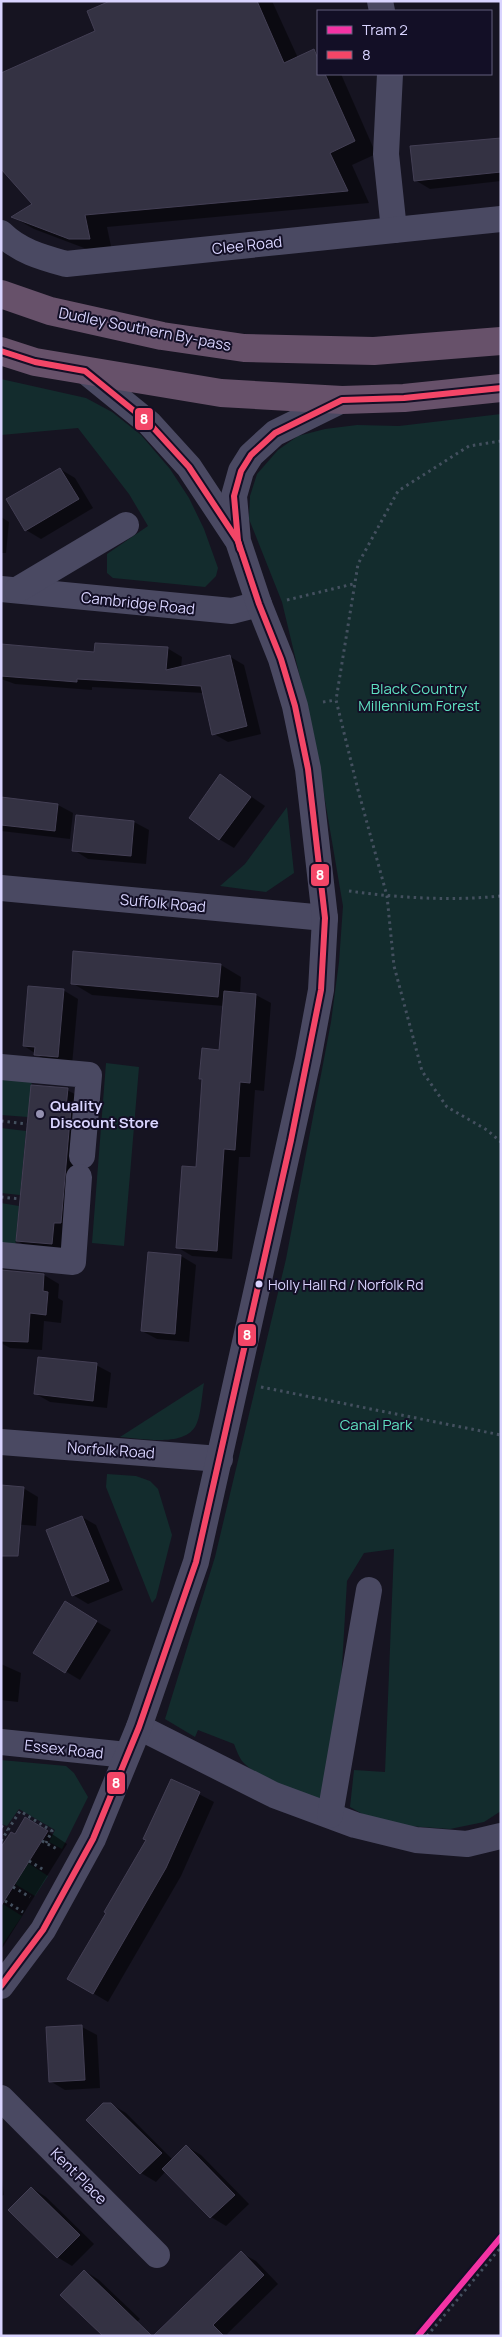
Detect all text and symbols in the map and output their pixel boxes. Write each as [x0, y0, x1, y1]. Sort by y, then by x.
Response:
legend [317, 10, 492, 75]
text: Tram 2 [362, 19, 408, 40]
text: 8 [362, 44, 371, 65]
street label: Clee Road [211, 231, 283, 259]
street label: Dudley Southern By-pass [57, 302, 233, 356]
line badge: 8 [134, 407, 154, 431]
text: 8 [140, 409, 148, 428]
street label: Cambridge Road [80, 587, 196, 619]
park label: Black Country Millennium Forest [358, 678, 480, 716]
line badge: 8 [310, 863, 330, 887]
text: 8 [316, 865, 324, 884]
street label: Suffolk Road [119, 889, 207, 917]
place label: Quality Discount Store [50, 1095, 159, 1133]
marker: Quality Discount Store [34, 1108, 46, 1120]
place label: Holly Hall Rd / Norfolk Rd [268, 1275, 423, 1294]
marker: Holly Hall Rd / Norfolk Rd [254, 1279, 264, 1289]
line badge: 8 [237, 1323, 257, 1347]
text: 8 [243, 1325, 251, 1344]
park label: Canal Park [340, 1414, 413, 1435]
street label: Norfolk Road [66, 1436, 156, 1464]
street label: Essex Road [24, 1734, 104, 1764]
line badge: 8 [106, 1771, 126, 1795]
text: 8 [112, 1773, 120, 1792]
street label: Kent Place [46, 2143, 112, 2209]

